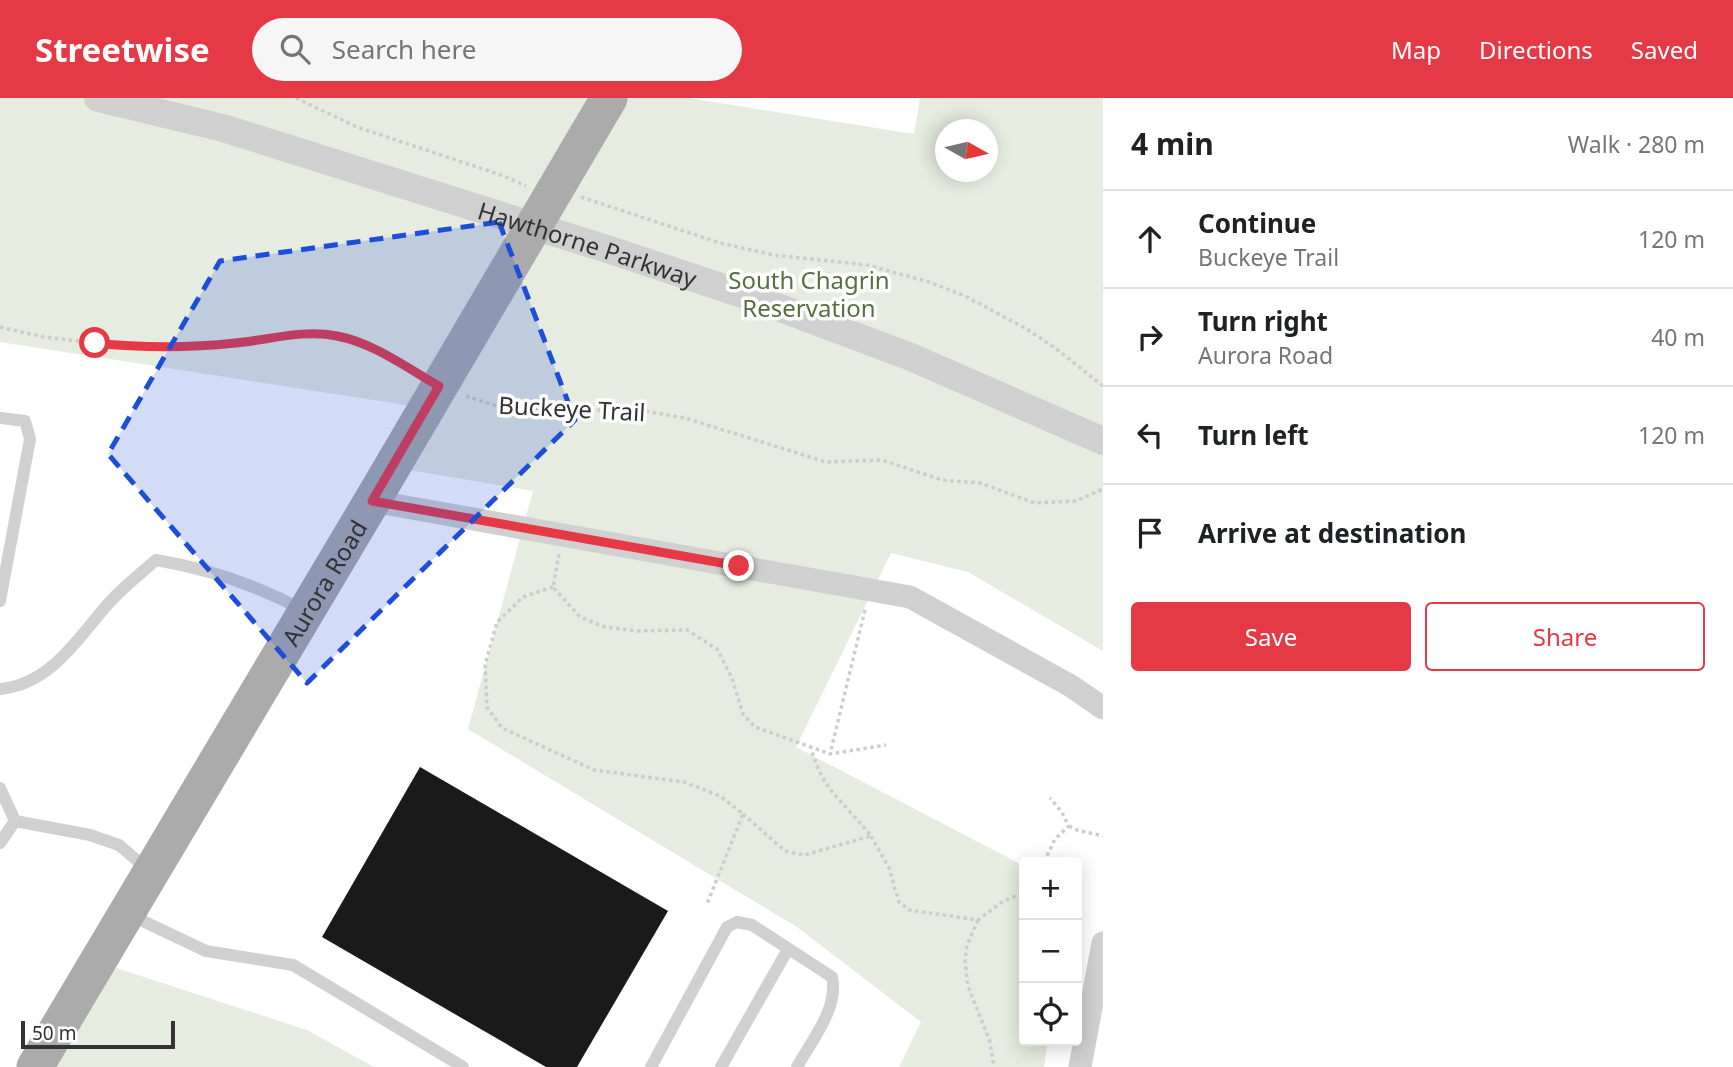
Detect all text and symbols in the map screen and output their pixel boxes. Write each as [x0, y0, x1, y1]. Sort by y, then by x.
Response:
search box [252, 18, 742, 81]
text: Streetwise [35, 27, 210, 72]
icon: search [276, 30, 314, 68]
text: Search here [332, 31, 476, 67]
text: Map [1391, 33, 1441, 66]
text: Directions [1479, 33, 1593, 66]
text: Saved [1631, 33, 1698, 66]
north arrow [935, 119, 998, 182]
text: 4 min [1131, 123, 1214, 164]
text: Walk · 280 m [1568, 128, 1705, 160]
street label: Hawthorne Parkway [474, 193, 702, 295]
text: Continue [1198, 205, 1316, 241]
icon: ahead [1131, 220, 1169, 258]
text: 120 m [1638, 223, 1705, 255]
text: Buckeye Trail [1198, 241, 1339, 273]
park label: South Chagrin Reservation [728, 263, 890, 324]
text: Turn right [1198, 303, 1328, 339]
icon: right [1131, 318, 1169, 356]
text: 40 m [1651, 321, 1705, 353]
route start [79, 327, 110, 358]
text: Aurora Road [1198, 339, 1333, 371]
street label: Buckeye Trail [498, 388, 646, 428]
icon: left [1131, 416, 1169, 454]
text: Turn left [1198, 417, 1309, 453]
text: 120 m [1638, 419, 1705, 451]
street label: Aurora Road [273, 513, 374, 651]
icon: arrive [1131, 514, 1169, 552]
text: Arrive at destination [1198, 515, 1467, 551]
route end [723, 550, 754, 581]
button: Save [1131, 602, 1411, 671]
button: Share [1425, 602, 1705, 671]
map controls [1019, 857, 1082, 1046]
button: + [1019, 857, 1082, 920]
button: − [1019, 920, 1082, 983]
button: locate [1019, 983, 1082, 1046]
scale bar [21, 1018, 175, 1050]
text: 50 m [32, 1020, 76, 1046]

